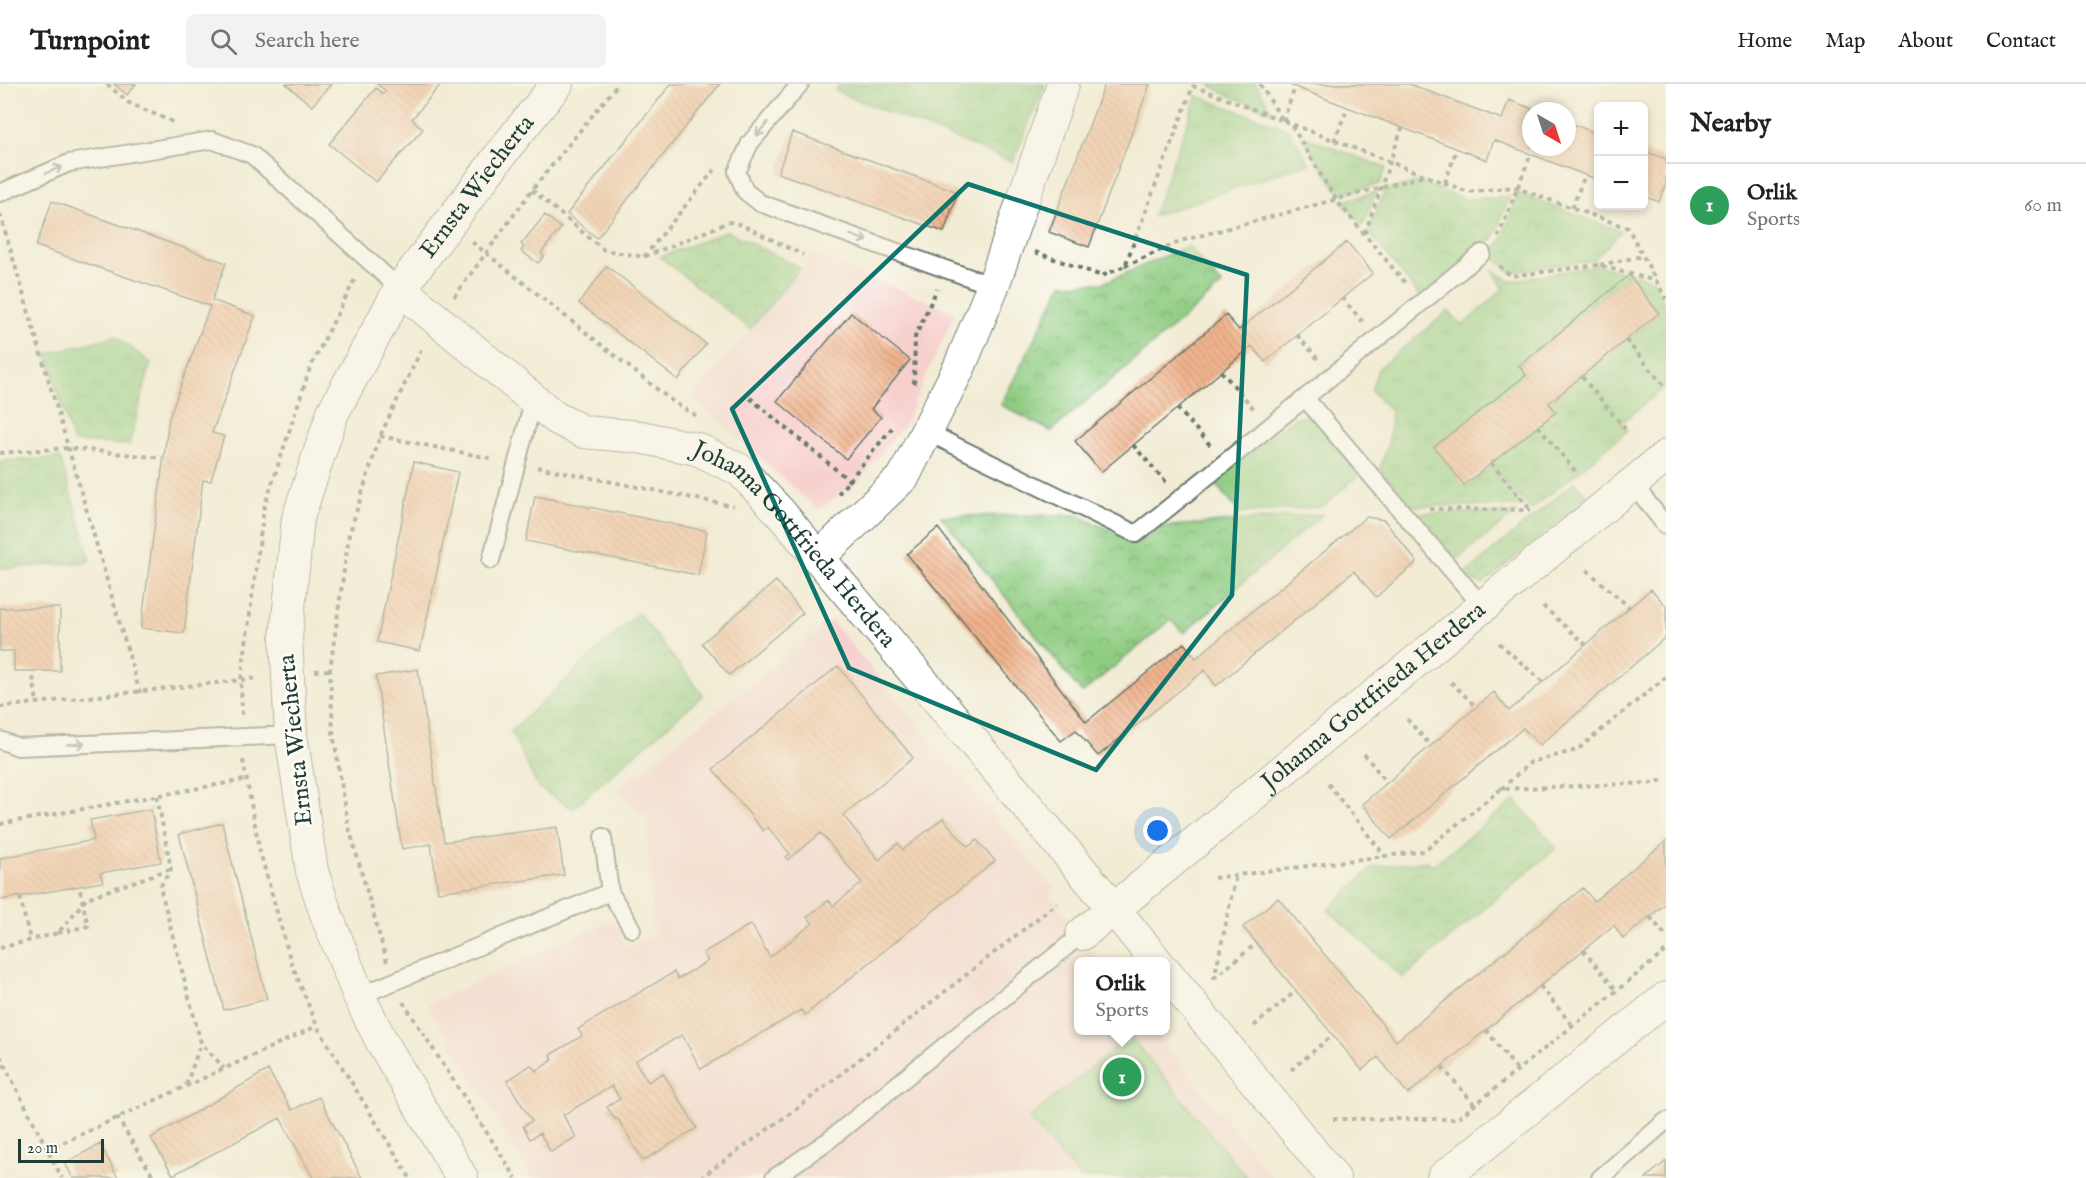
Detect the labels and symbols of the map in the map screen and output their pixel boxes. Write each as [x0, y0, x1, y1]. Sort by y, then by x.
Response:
north arrow [1522, 102, 1576, 156]
street label: Ernsta Wiecherta [413, 108, 542, 265]
one-way arrow [756, 121, 769, 137]
one-way arrow [44, 163, 62, 175]
one-way arrow [849, 234, 868, 245]
street label: Johanna Gottfrieda Herdera [685, 433, 903, 655]
street label: Johanna Gottfrieda Herdera [1253, 594, 1493, 799]
street label: Ernsta Wiecherta [272, 652, 320, 827]
one-way arrow [66, 738, 86, 749]
your location [1143, 816, 1172, 845]
pin: 1 [1102, 1054, 1142, 1100]
scale bar [18, 1136, 104, 1164]

